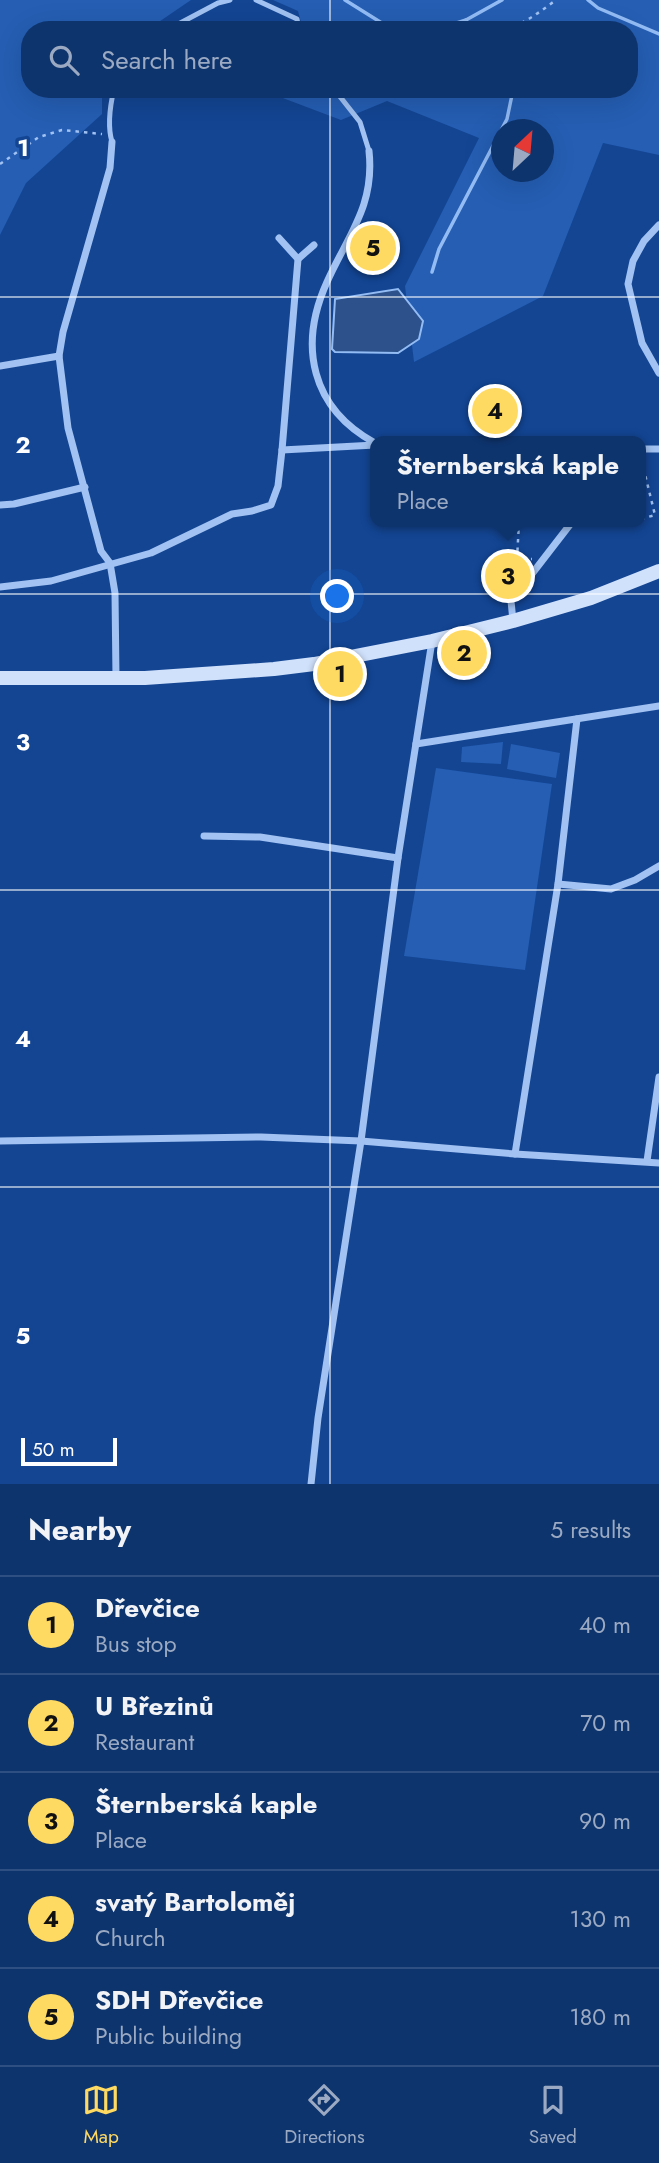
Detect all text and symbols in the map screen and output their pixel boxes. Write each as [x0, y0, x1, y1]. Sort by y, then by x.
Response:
search box [21, 21, 638, 98]
icon: search [45, 41, 83, 79]
text: Search here [101, 41, 233, 79]
north arrow [491, 119, 554, 182]
text: 1 [17, 131, 29, 165]
pin: 5 [350, 222, 396, 274]
pin: 4 [472, 385, 518, 437]
text: 2 [15, 428, 31, 462]
popup [370, 436, 646, 527]
text: Šternberská kaple [397, 446, 619, 484]
text: Place [397, 484, 449, 518]
pin: 3 [485, 550, 531, 602]
your location [320, 579, 354, 613]
pin: 2 [441, 627, 487, 679]
pin: 1 [317, 648, 363, 700]
text: 3 [16, 725, 30, 759]
text: 4 [15, 1022, 31, 1056]
text: 5 [16, 1319, 30, 1353]
scale bar [21, 1435, 117, 1467]
text: 50 m [32, 1436, 75, 1463]
text: Nearby [28, 1508, 131, 1551]
text: 5 results [550, 1513, 631, 1547]
text: Dřevčice [95, 1589, 200, 1627]
text: 1 [45, 1608, 57, 1642]
text: 40 m [579, 1608, 631, 1642]
text: Bus stop [95, 1627, 177, 1661]
text: U Březinů [95, 1687, 214, 1725]
text: 2 [43, 1706, 59, 1740]
text: 70 m [580, 1706, 631, 1740]
text: Restaurant [95, 1725, 194, 1759]
text: Šternberská kaple [95, 1785, 317, 1823]
text: 3 [44, 1804, 58, 1838]
text: 90 m [579, 1804, 631, 1838]
text: Place [95, 1823, 147, 1857]
text: svatý Bartoloměj [95, 1883, 295, 1921]
text: 4 [43, 1902, 59, 1936]
text: 130 m [569, 1902, 631, 1936]
text: Church [95, 1921, 166, 1955]
text: SDH Dřevčice [95, 1981, 263, 2019]
text: 5 [44, 2000, 58, 2034]
text: 180 m [569, 2000, 631, 2034]
text: Public building [95, 2019, 242, 2053]
tab: Map [82, 2081, 120, 2150]
tab: Directions [284, 2081, 365, 2150]
tab: Saved [529, 2081, 577, 2150]

